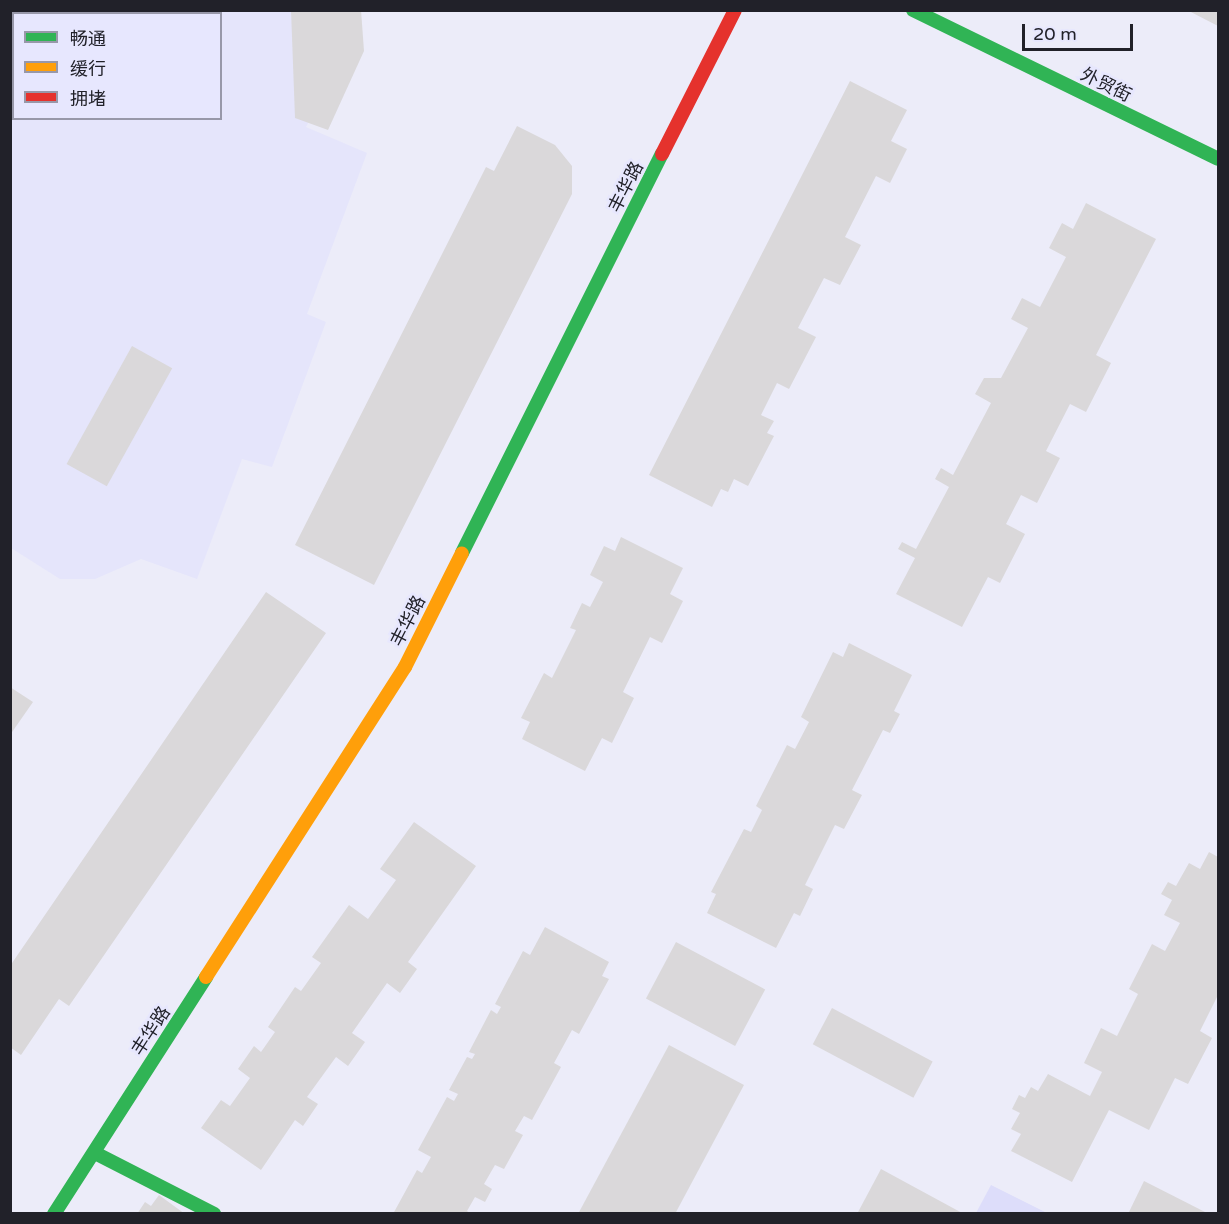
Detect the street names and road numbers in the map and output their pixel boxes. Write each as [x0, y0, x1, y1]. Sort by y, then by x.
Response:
street label: 外贸街 [1077, 63, 1135, 107]
street label: 丰华路 [604, 158, 648, 216]
street label: 丰华路 [386, 592, 430, 650]
street label: 丰华路 [127, 1002, 175, 1060]

